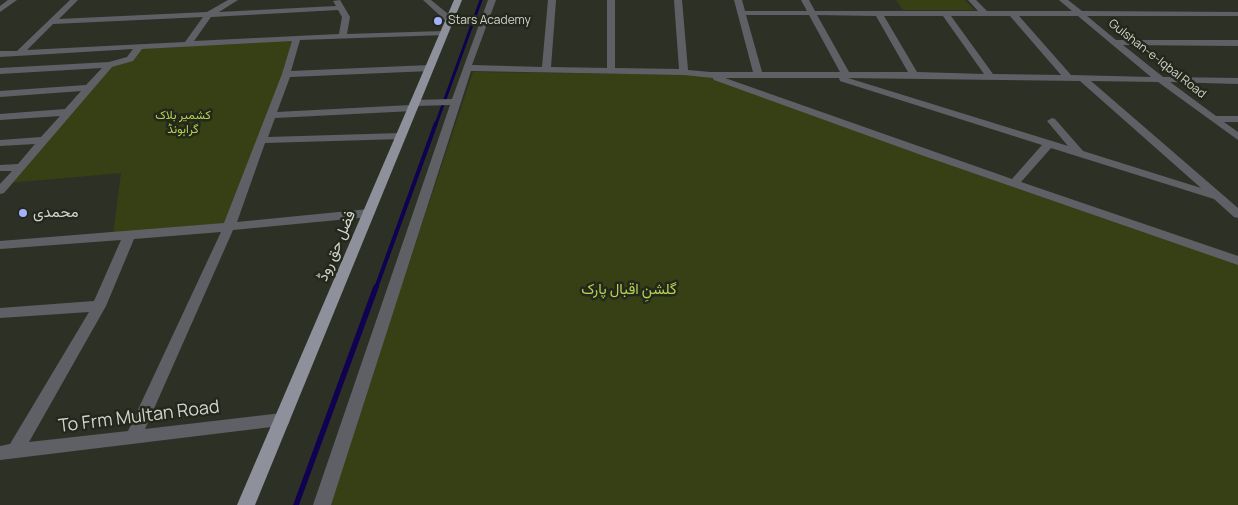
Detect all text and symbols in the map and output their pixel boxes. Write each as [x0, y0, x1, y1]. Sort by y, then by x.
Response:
place label: Stars Academy [448, 14, 531, 28]
marker: Stars Academy [432, 15, 444, 27]
street label: Gulshan-e-Iqbal Road [1105, 16, 1209, 102]
park label: کشمیر بلاک ﮔﺮﺍﮨﻮﻧﮉ [155, 109, 211, 137]
place label: محمدی [33, 204, 78, 222]
marker: محمدی [17, 207, 29, 219]
street label: فضل حق روڈ [314, 208, 360, 284]
park label: گلشنِ اقبال پارک [581, 281, 677, 299]
street label: To Frm Multan Road [57, 396, 221, 438]

